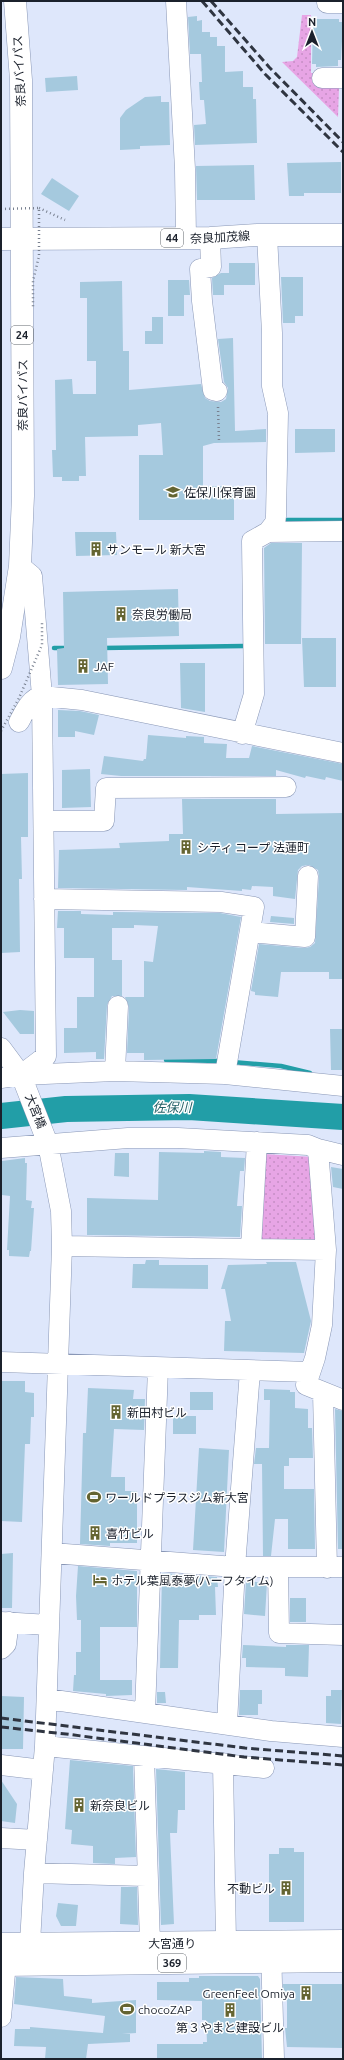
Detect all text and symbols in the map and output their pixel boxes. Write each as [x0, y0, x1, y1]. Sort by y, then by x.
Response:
north arrow [292, 12, 332, 52]
text: N [308, 16, 316, 28]
street label: 奈良バイパス [11, 35, 27, 107]
road number: 44 [161, 229, 183, 247]
street label: 奈良加茂線 [190, 229, 250, 245]
road number: 24 [11, 326, 33, 344]
street label: 奈良バイパス [16, 359, 29, 431]
school or university icon: 佐保川保育園 [165, 484, 181, 500]
place label: 佐保川保育園 [184, 486, 256, 499]
building icon: サンモール 新大宮 [88, 541, 104, 557]
place label: サンモール 新大宮 [107, 543, 206, 556]
building icon: 奈良労働局 [113, 606, 129, 622]
place label: 奈良労働局 [132, 608, 192, 621]
building icon: JAF [75, 658, 91, 674]
place label: JAF [94, 660, 114, 673]
building icon: シティ コープ 法蓮町 [178, 839, 194, 855]
place label: シティ コープ 法蓮町 [197, 841, 309, 854]
street label: 大宮橋 [23, 1092, 49, 1130]
water label: 佐保川 [152, 1100, 193, 1114]
building icon: 新田村ビル [108, 1404, 124, 1420]
place label: 新田村ビル [127, 1406, 187, 1419]
sports icon: ワールドプラスジム新大宮 [86, 1489, 102, 1505]
place label: ワールドプラスジム新大宮 [105, 1491, 249, 1504]
building icon: 喜竹ビル [87, 1525, 103, 1541]
place label: 喜竹ビル [106, 1527, 154, 1540]
hotel icon: ホテル葉風泰夢(ハーフタイム) [92, 1572, 108, 1588]
place label: ホテル葉風泰夢(ハーフタイム) [111, 1574, 274, 1588]
building icon: 新奈良ビル [71, 1797, 87, 1813]
place label: 新奈良ビル [90, 1799, 150, 1812]
building icon: 不動ビル [278, 1880, 294, 1896]
place label: 不動ビル [227, 1882, 275, 1895]
street label: 大宮通り [148, 1937, 196, 1950]
road number: 369 [158, 1954, 186, 1972]
building icon: GreenFeel Omiya [298, 1985, 314, 2001]
place label: GreenFeel Omiya [202, 1987, 295, 2000]
sports icon: chocoZAP [119, 2001, 135, 2017]
building icon: 第３やまと建設ビル [222, 2002, 238, 2018]
place label: chocoZAP [138, 2003, 192, 2016]
place label: 第３やまと建設ビル [176, 2021, 284, 2034]

